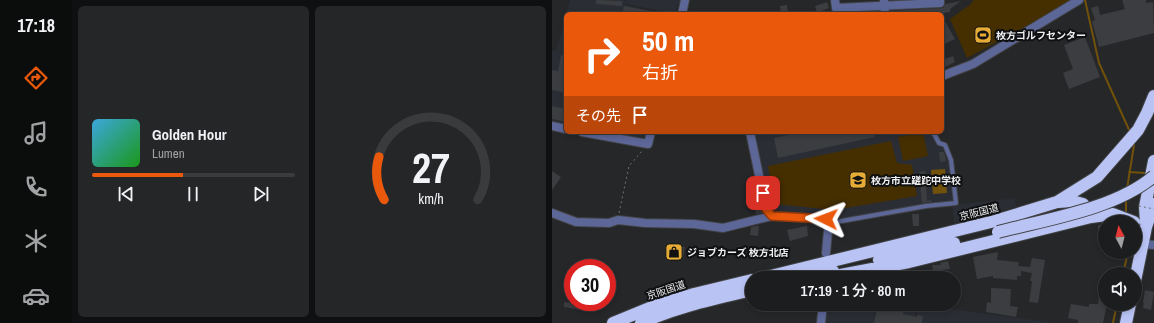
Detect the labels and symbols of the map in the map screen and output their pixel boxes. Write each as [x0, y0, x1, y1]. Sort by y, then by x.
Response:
sports icon: 枚方ゴルフセンター [973, 25, 993, 45]
place label: 枚方ゴルフセンター [996, 29, 1086, 42]
school or university icon: 枚方市立蹉跎中学校 [848, 170, 868, 190]
place label: 枚方市立蹉跎中学校 [871, 174, 961, 187]
pin [746, 176, 780, 210]
position arrow [805, 198, 847, 240]
street label: 京阪国道 [958, 201, 1000, 223]
north arrow [1098, 215, 1142, 259]
shop icon: ジョブカーズ 枚方北店 [664, 242, 684, 262]
place label: ジョブカーズ 枚方北店 [687, 246, 789, 259]
speed limit sign: 30 [564, 259, 616, 311]
street label: 京阪国道 [645, 278, 687, 302]

